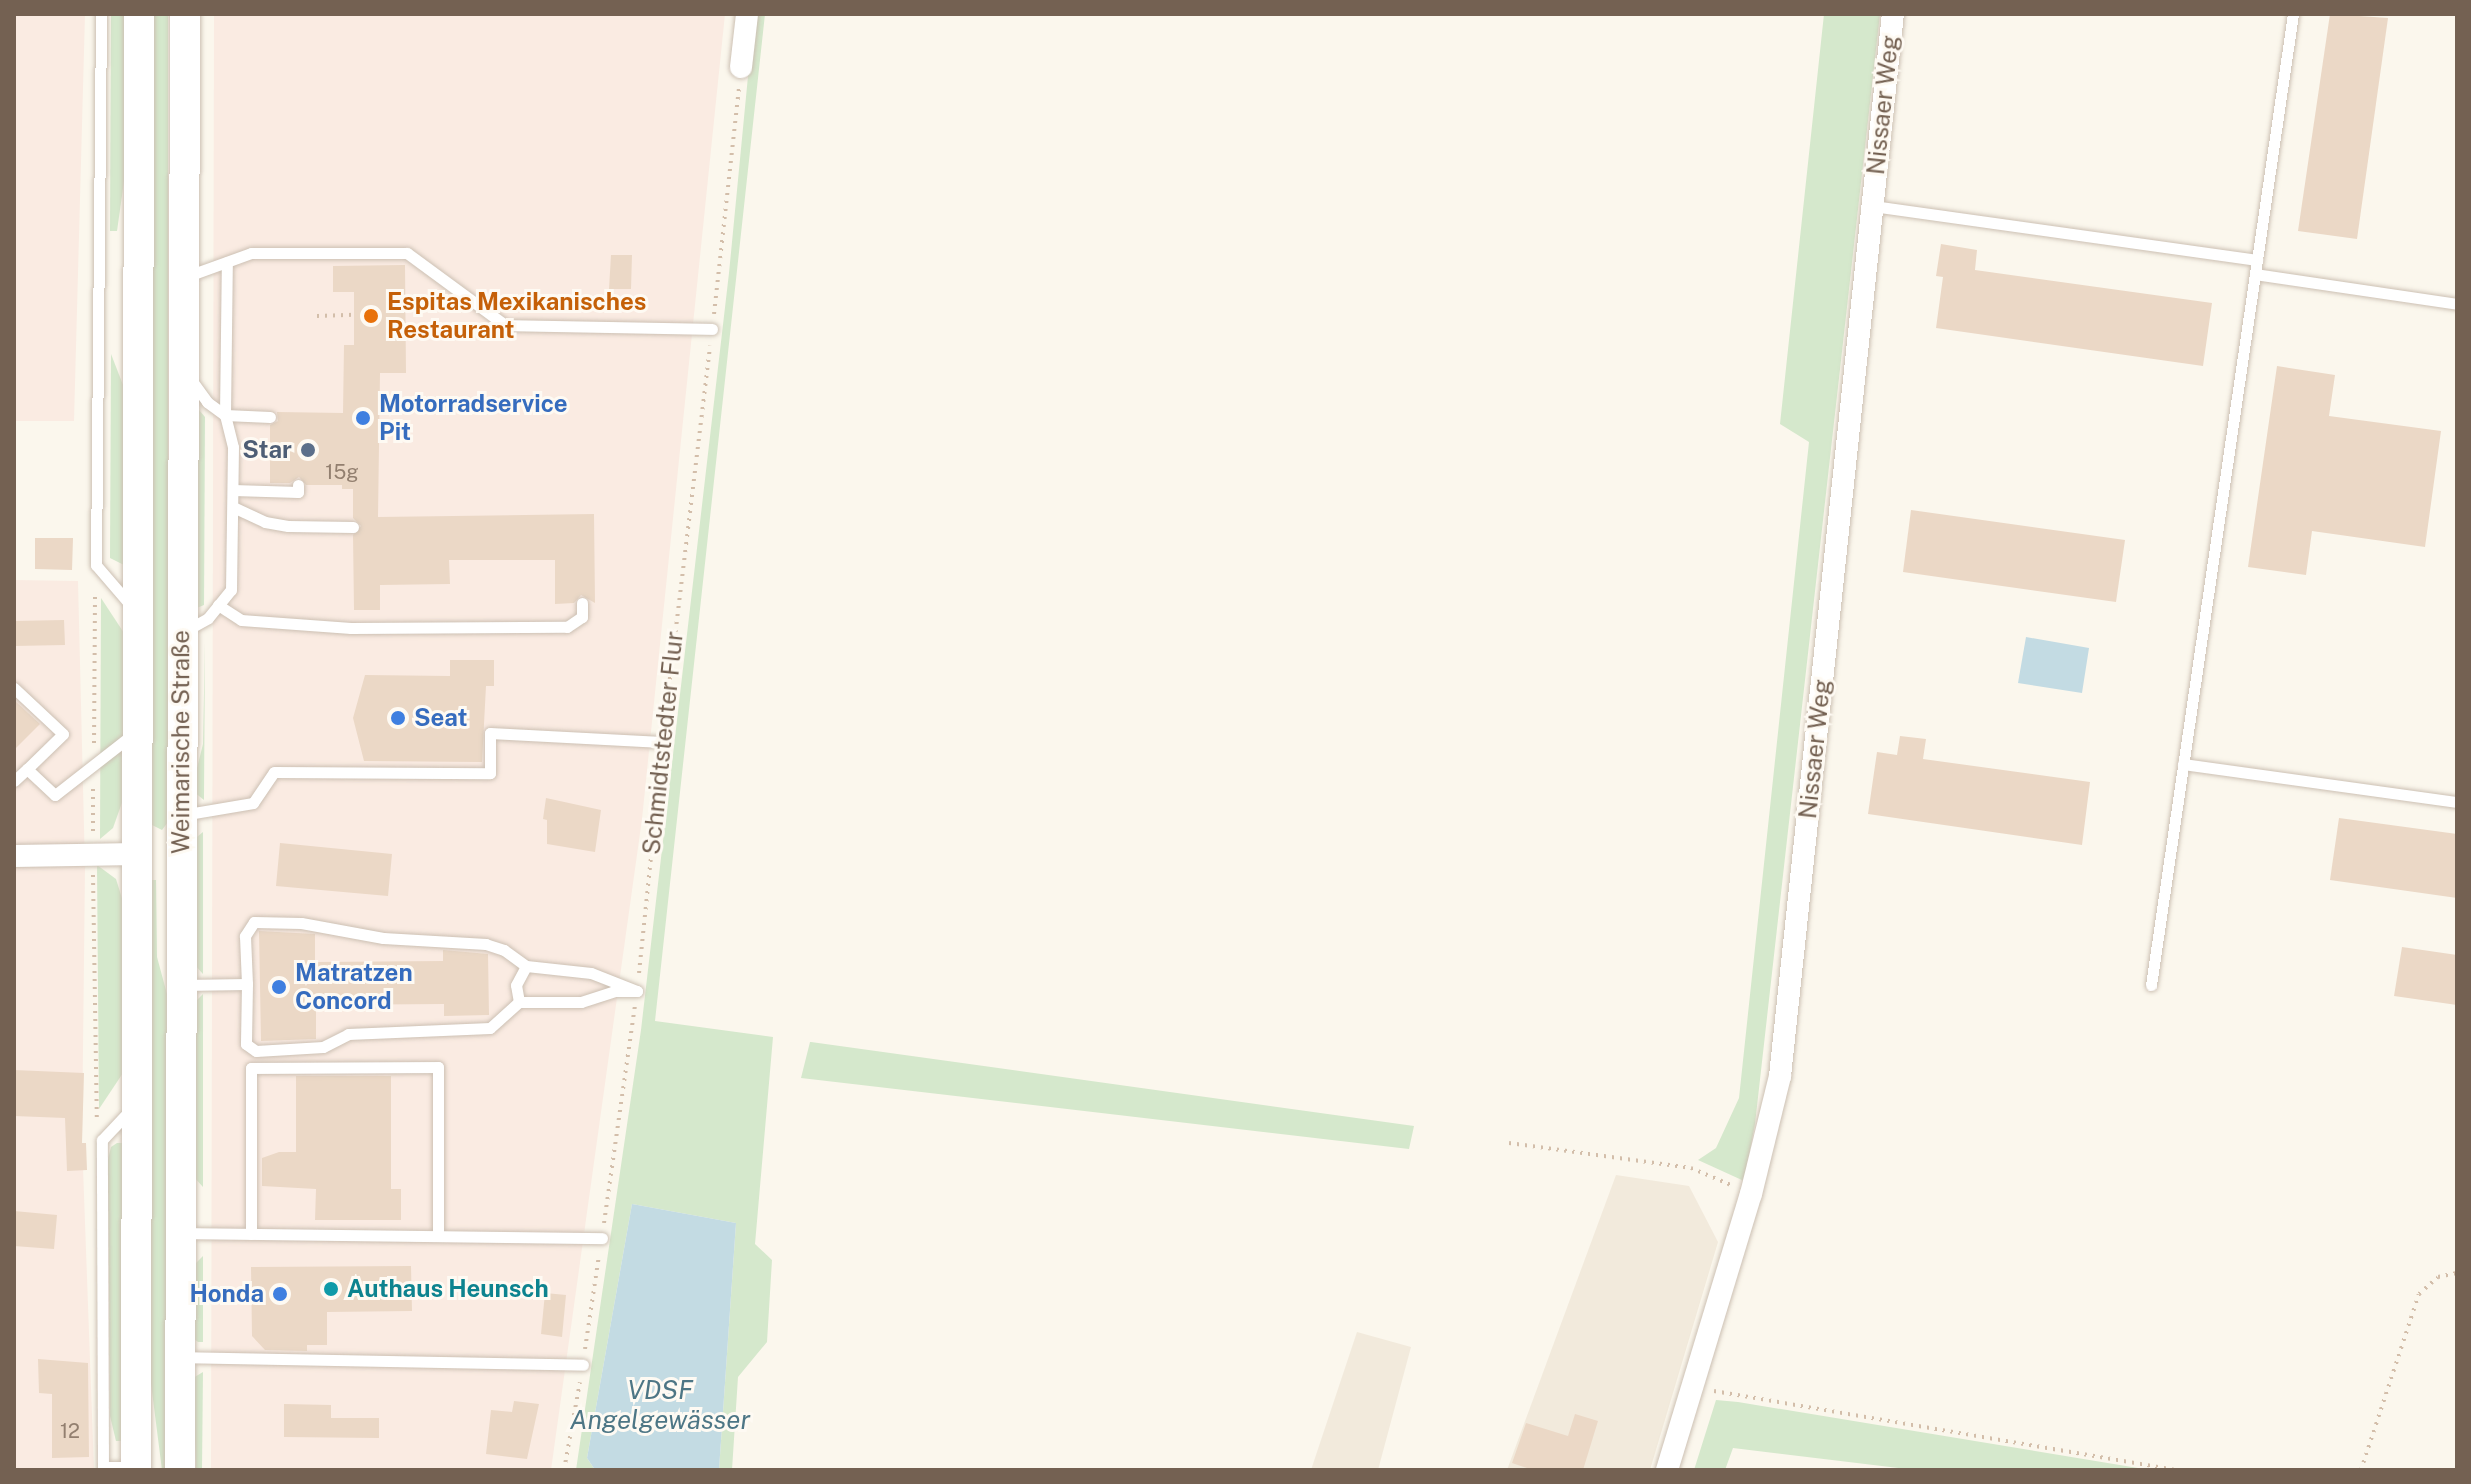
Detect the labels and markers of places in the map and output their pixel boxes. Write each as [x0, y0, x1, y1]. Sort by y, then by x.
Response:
place label: Espitas Mexikanisches Restaurant [387, 288, 646, 344]
marker: Espitas Mexikanisches Restaurant [362, 307, 380, 325]
place label: Motorradservice Pit [379, 390, 568, 446]
marker: Motorradservice Pit [354, 409, 372, 427]
place label: Star [242, 436, 292, 464]
marker: Star [299, 441, 317, 459]
place label: Seat [414, 704, 467, 732]
marker: Seat [389, 709, 407, 727]
place label: Matratzen Concord [295, 959, 413, 1015]
marker: Matratzen Concord [270, 978, 288, 996]
place label: Authaus Heunsch [347, 1275, 549, 1303]
place label: Honda [190, 1280, 264, 1308]
marker: Authaus Heunsch [322, 1280, 340, 1298]
marker: Honda [271, 1285, 289, 1303]

